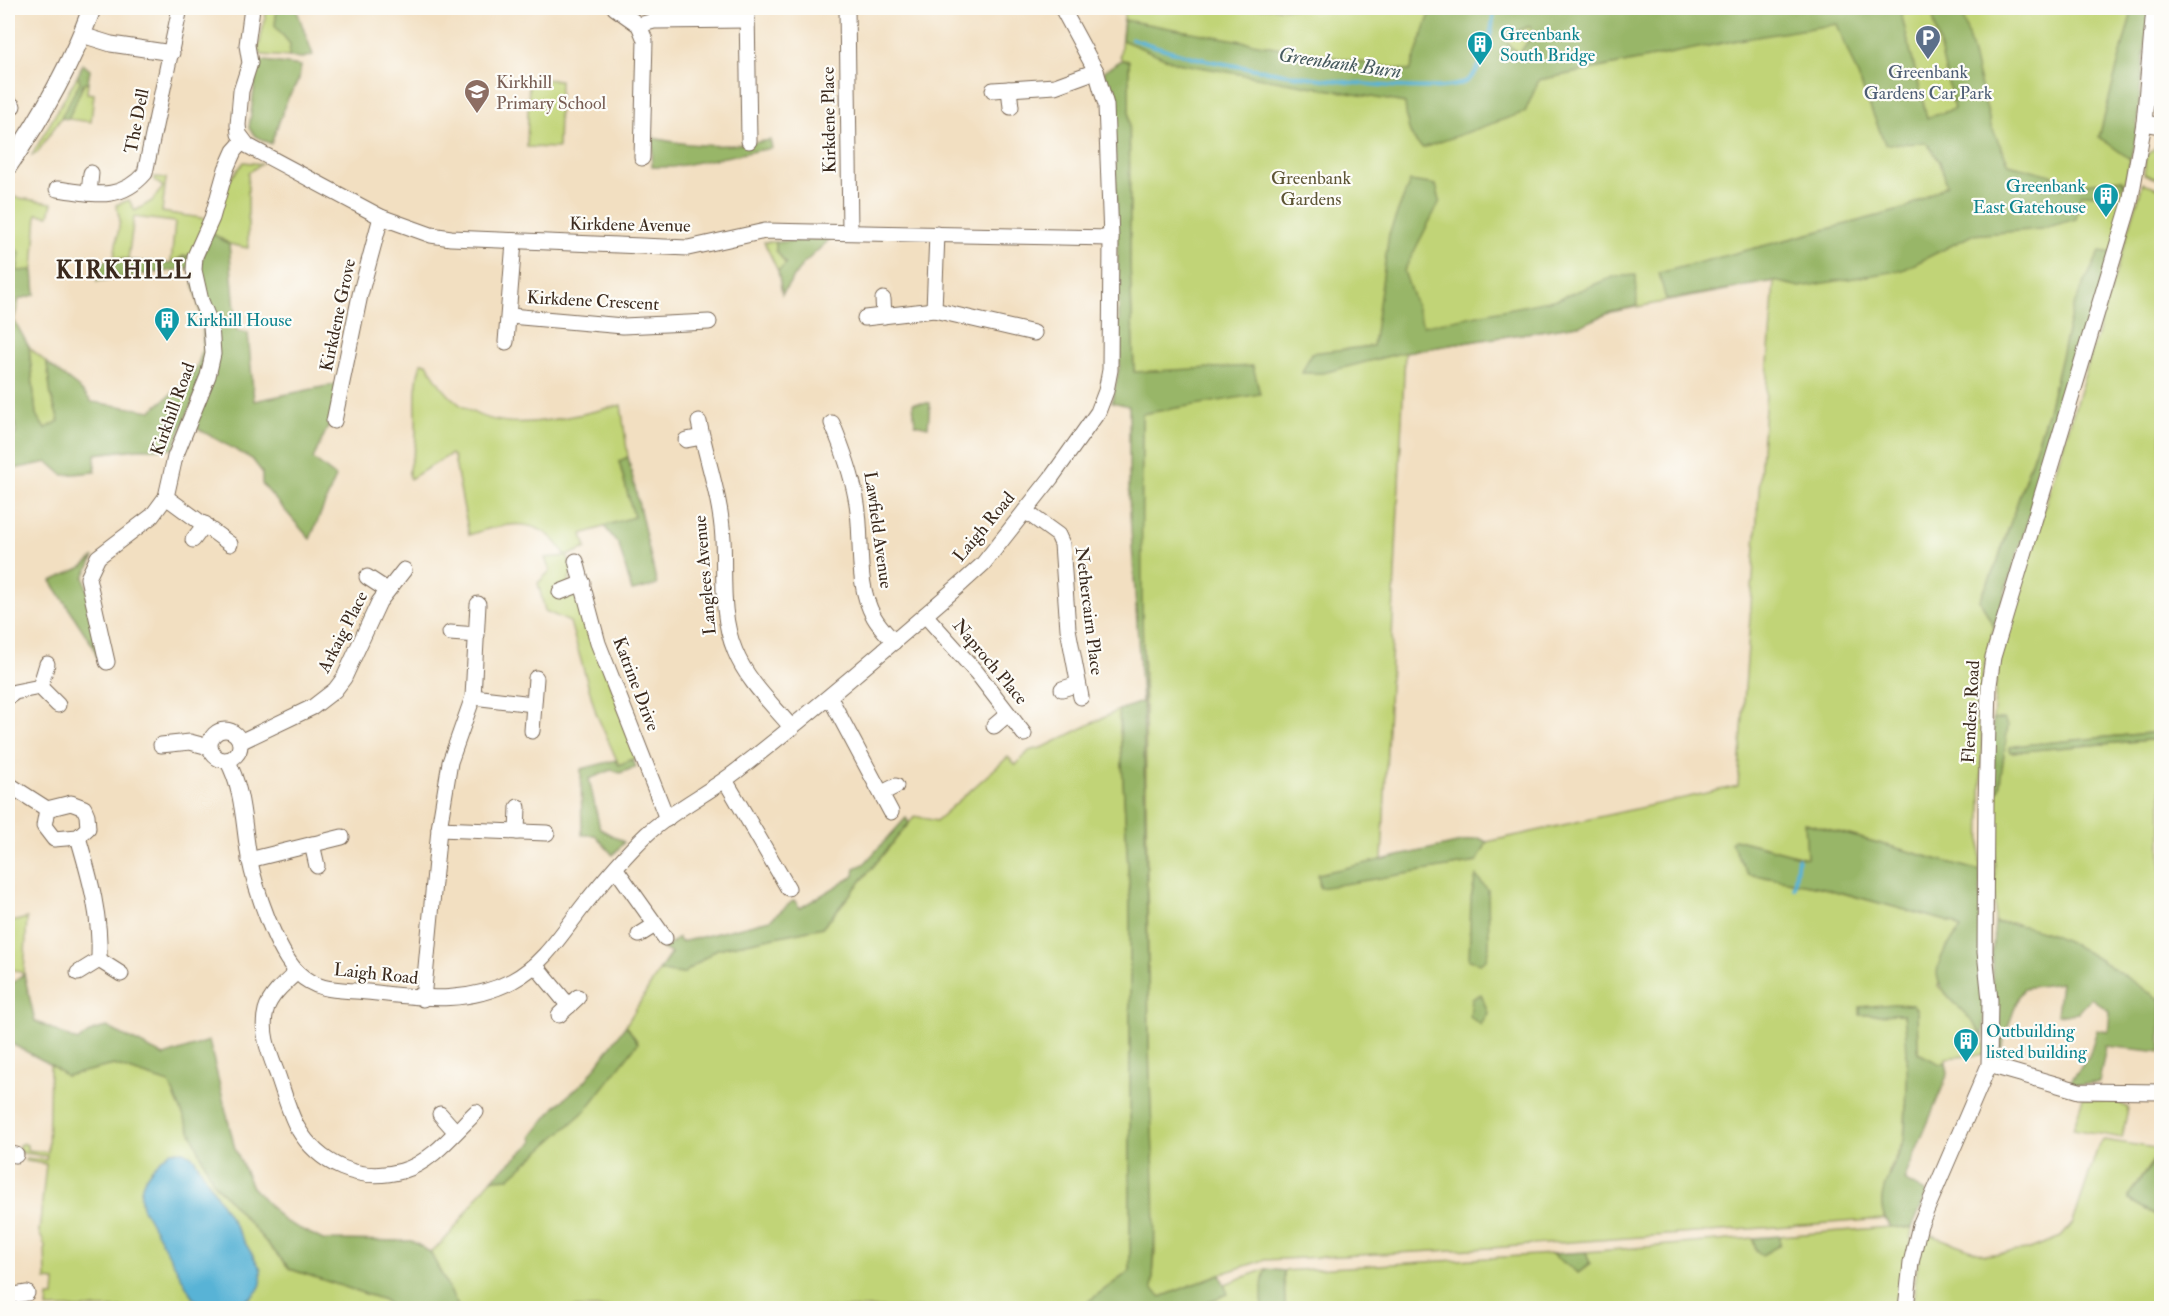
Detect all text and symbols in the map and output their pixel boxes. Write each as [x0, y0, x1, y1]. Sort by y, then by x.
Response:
place label: Greenbank South Bridge [1500, 23, 1596, 67]
parking icon: Greenbank Gardens Car Park [1913, 23, 1943, 61]
building icon: Greenbank South Bridge [1465, 29, 1495, 67]
water label: Greenbank Burn [1277, 42, 1403, 84]
place label: Greenbank Gardens Car Park [1864, 61, 1993, 105]
street label: Kirkdene Place [817, 66, 841, 174]
place label: Kirkhill Primary School [496, 71, 607, 115]
school or university icon: Kirkhill Primary School [462, 77, 492, 115]
street label: The Dell [119, 86, 155, 155]
park label: Greenbank Gardens [1271, 167, 1351, 211]
place label: Greenbank East Gatehouse [1973, 175, 2086, 219]
building icon: Greenbank East Gatehouse [2091, 181, 2121, 219]
street label: Kirkdene Avenue [569, 212, 691, 238]
district label: KIRKHILL [56, 255, 192, 286]
street label: Kirkdene Grove [315, 256, 361, 373]
street label: Kirkdene Crescent [526, 286, 660, 316]
building icon: Kirkhill House [152, 305, 182, 343]
place label: Kirkhill House [186, 309, 292, 332]
street label: Kirkhill Road [146, 359, 201, 459]
street label: Lawfield Avenue [858, 470, 898, 591]
street label: Laigh Road [948, 487, 1020, 567]
street label: Langlees Avenue [688, 514, 722, 636]
street label: Nethercairn Place [1070, 545, 1108, 677]
street label: Arkaig Place [312, 587, 374, 678]
street label: Naproch Place [947, 614, 1033, 710]
street label: Katrine Drive [608, 634, 665, 735]
street label: Flenders Road [1957, 660, 1985, 764]
street label: Laigh Road [333, 958, 420, 990]
place label: Outbuilding listed building [1986, 1020, 2088, 1064]
building icon: Outbuilding listed building [1951, 1026, 1981, 1064]

